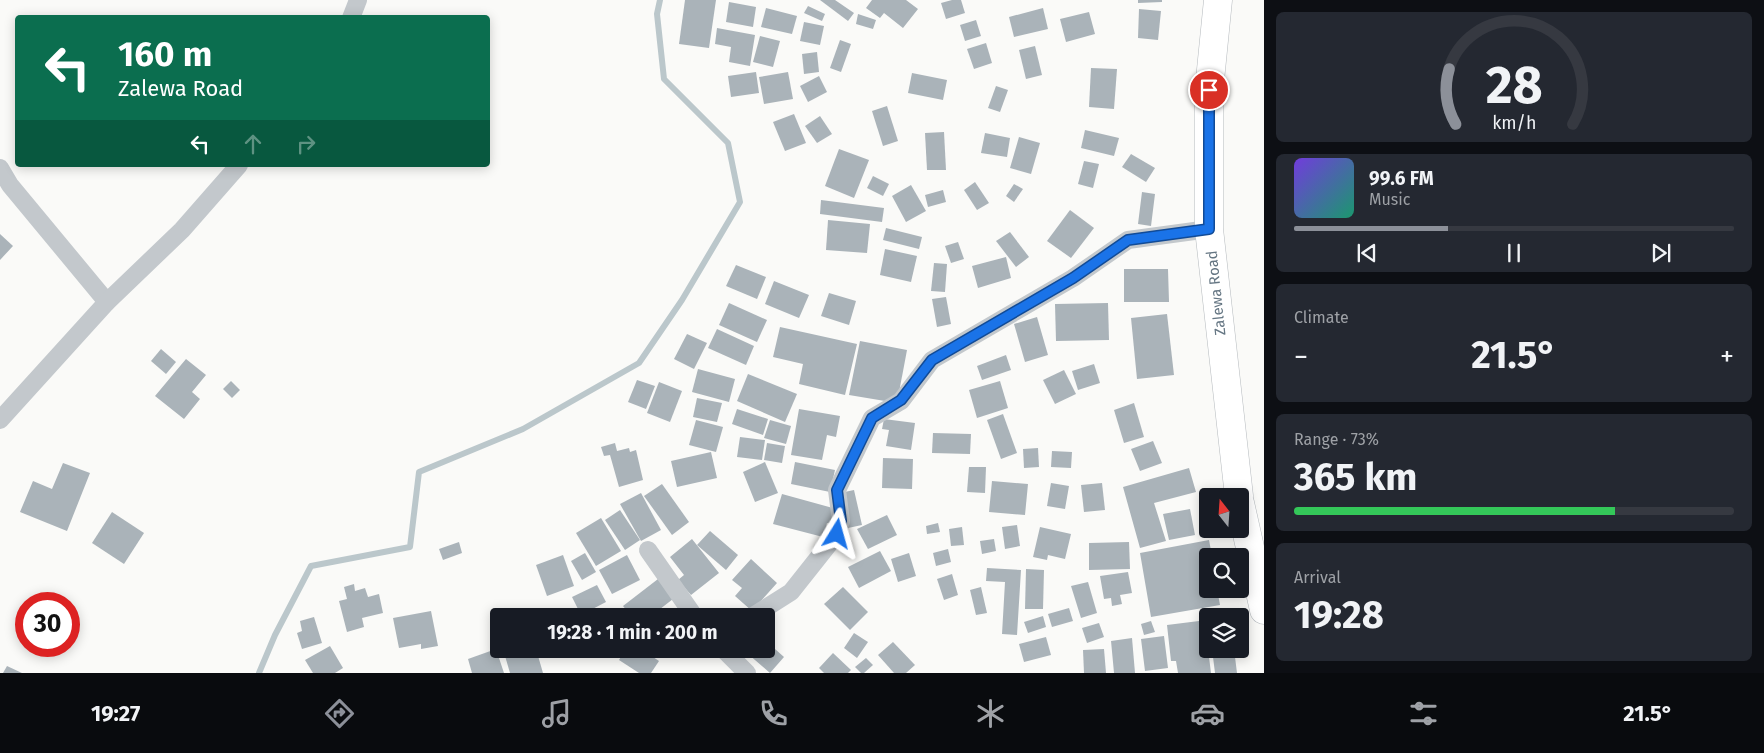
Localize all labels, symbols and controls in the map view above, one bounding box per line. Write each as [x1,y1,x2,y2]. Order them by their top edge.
text: 160 m [118,33,212,75]
icon: left [35,35,100,100]
text: 28 [1485,54,1543,117]
pin [1188,69,1230,111]
text: Zalewa Road [118,75,243,102]
icon: arrive [1195,76,1223,104]
text: km/h [1492,112,1536,134]
icon: left [186,130,214,158]
icon: ahead [239,130,267,158]
icon: right [292,130,320,158]
text: 99.6 FM [1369,167,1434,190]
text: Music [1369,190,1410,209]
icon: previous [1353,239,1381,267]
icon: pause [1500,239,1528,267]
icon: next [1647,239,1675,267]
street label: Zalewa Road [1203,250,1229,336]
text: Climate [1294,308,1349,327]
text: 21.5° [1471,332,1557,378]
text: − [1294,340,1308,373]
text: + [1720,340,1734,373]
text: Range · 73% [1294,430,1379,449]
text: 365 km [1294,454,1417,500]
north arrow [1199,488,1249,538]
map controls [1199,488,1249,658]
position arrow [810,507,862,559]
button: search [1199,548,1249,598]
text: Arrival [1294,568,1341,587]
speed limit sign: 30 [15,592,80,657]
text: 19:28 [1294,592,1384,638]
button: layers [1199,608,1249,658]
text: 19:28 · 1 min · 200 m [547,621,718,644]
icon: directions [322,696,357,731]
icon: music [539,696,574,731]
icon: phone [756,696,791,731]
icon: climate [973,696,1008,731]
icon: car [1190,696,1225,731]
icon: filters [1406,696,1441,731]
text: 19:27 [91,700,140,727]
text: 21.5° [1623,700,1673,727]

